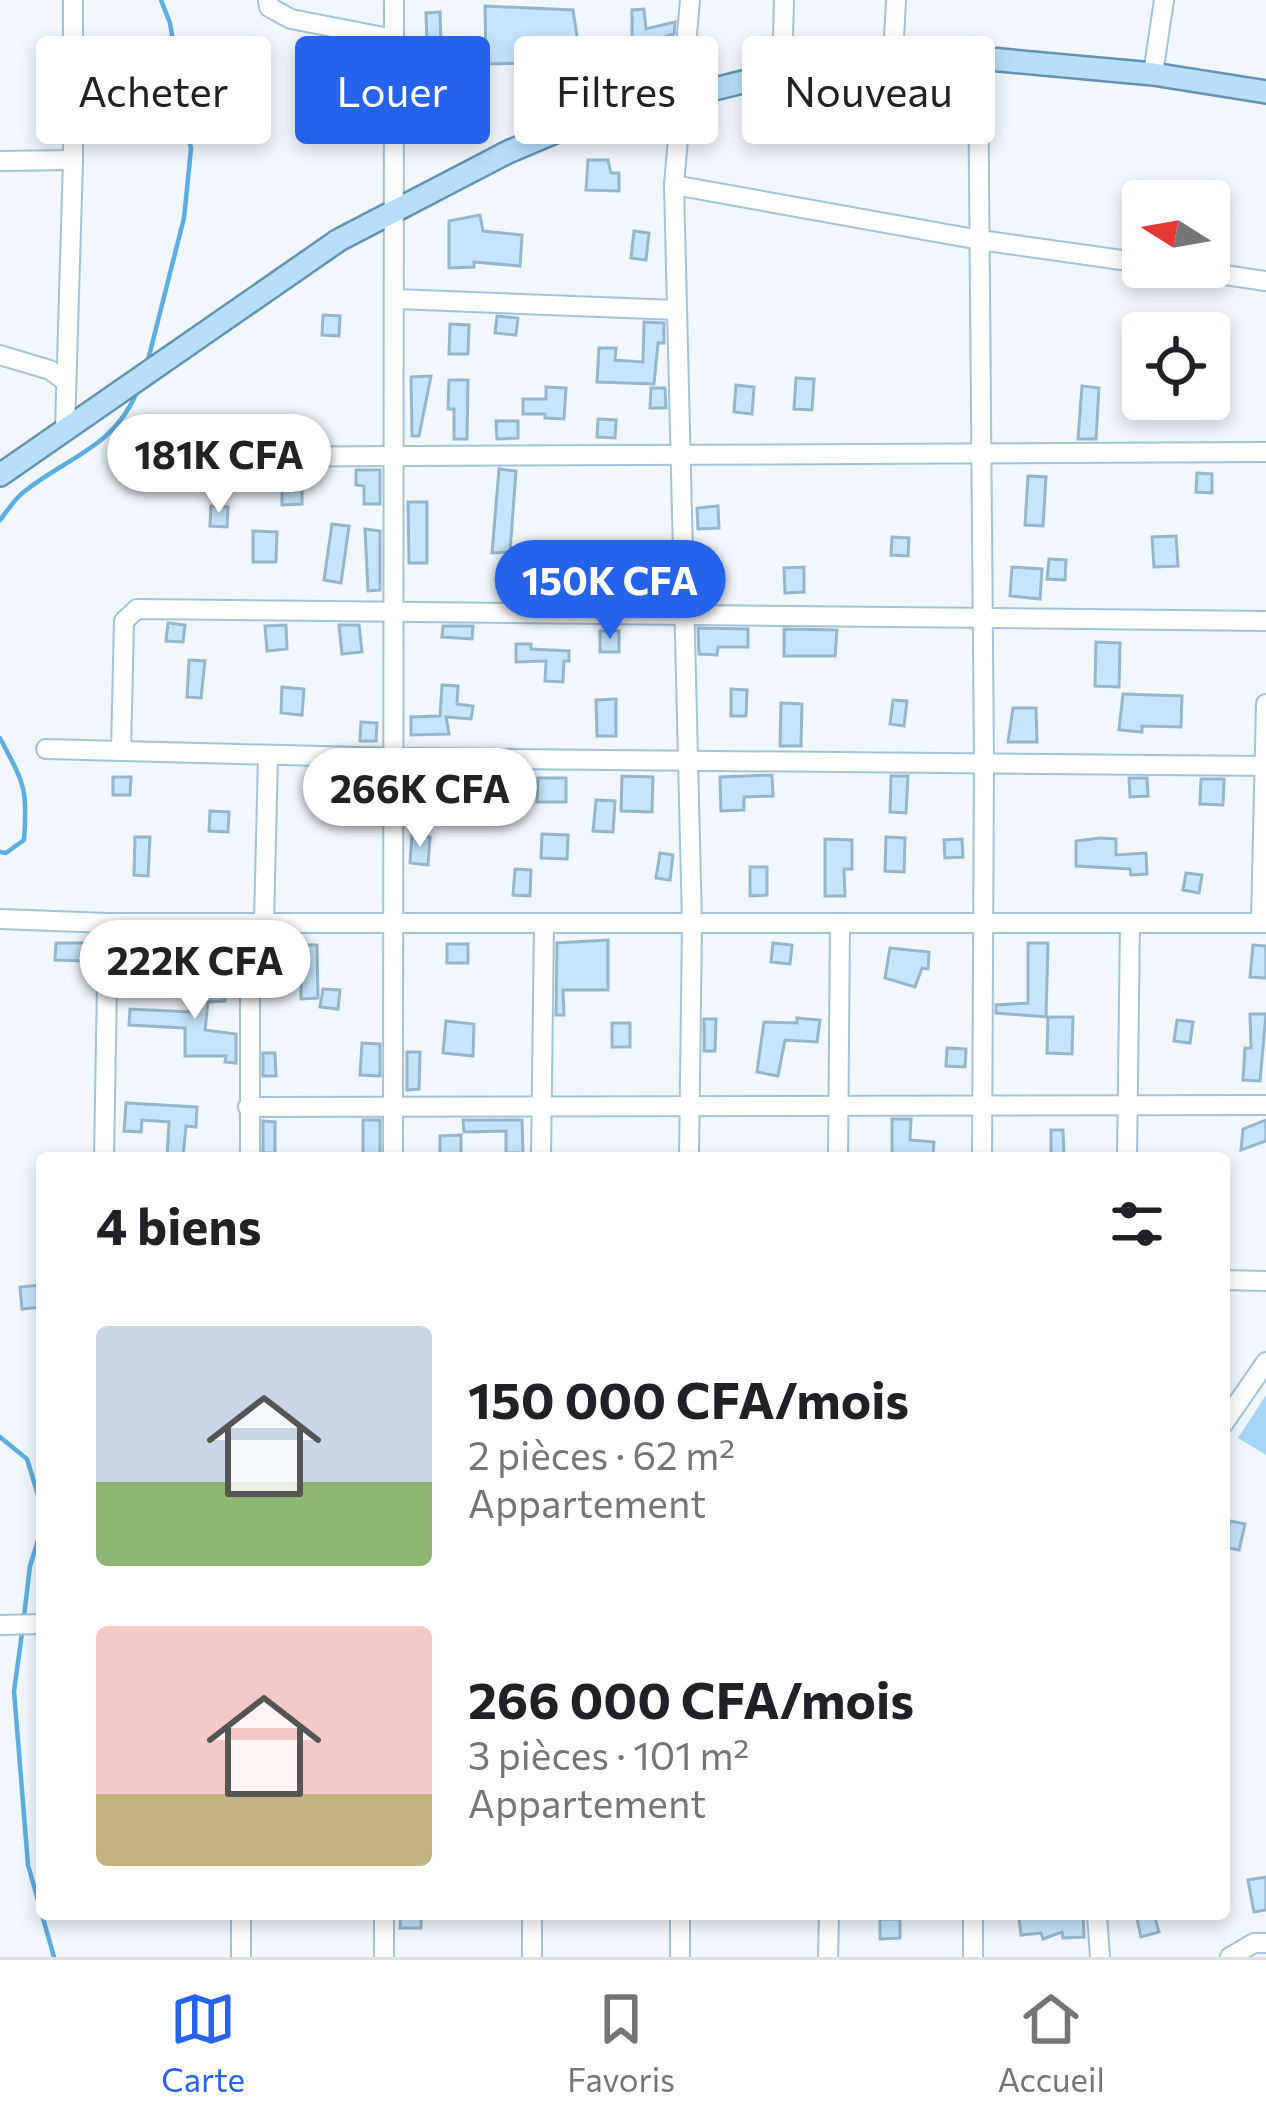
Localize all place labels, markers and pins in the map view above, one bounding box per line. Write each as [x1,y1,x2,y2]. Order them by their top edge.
pin: 181K CFA [95,414,343,516]
pin: 150K CFA [486,540,734,642]
pin: 266K CFA [296,748,544,850]
pin: 222K CFA [71,920,319,1022]

